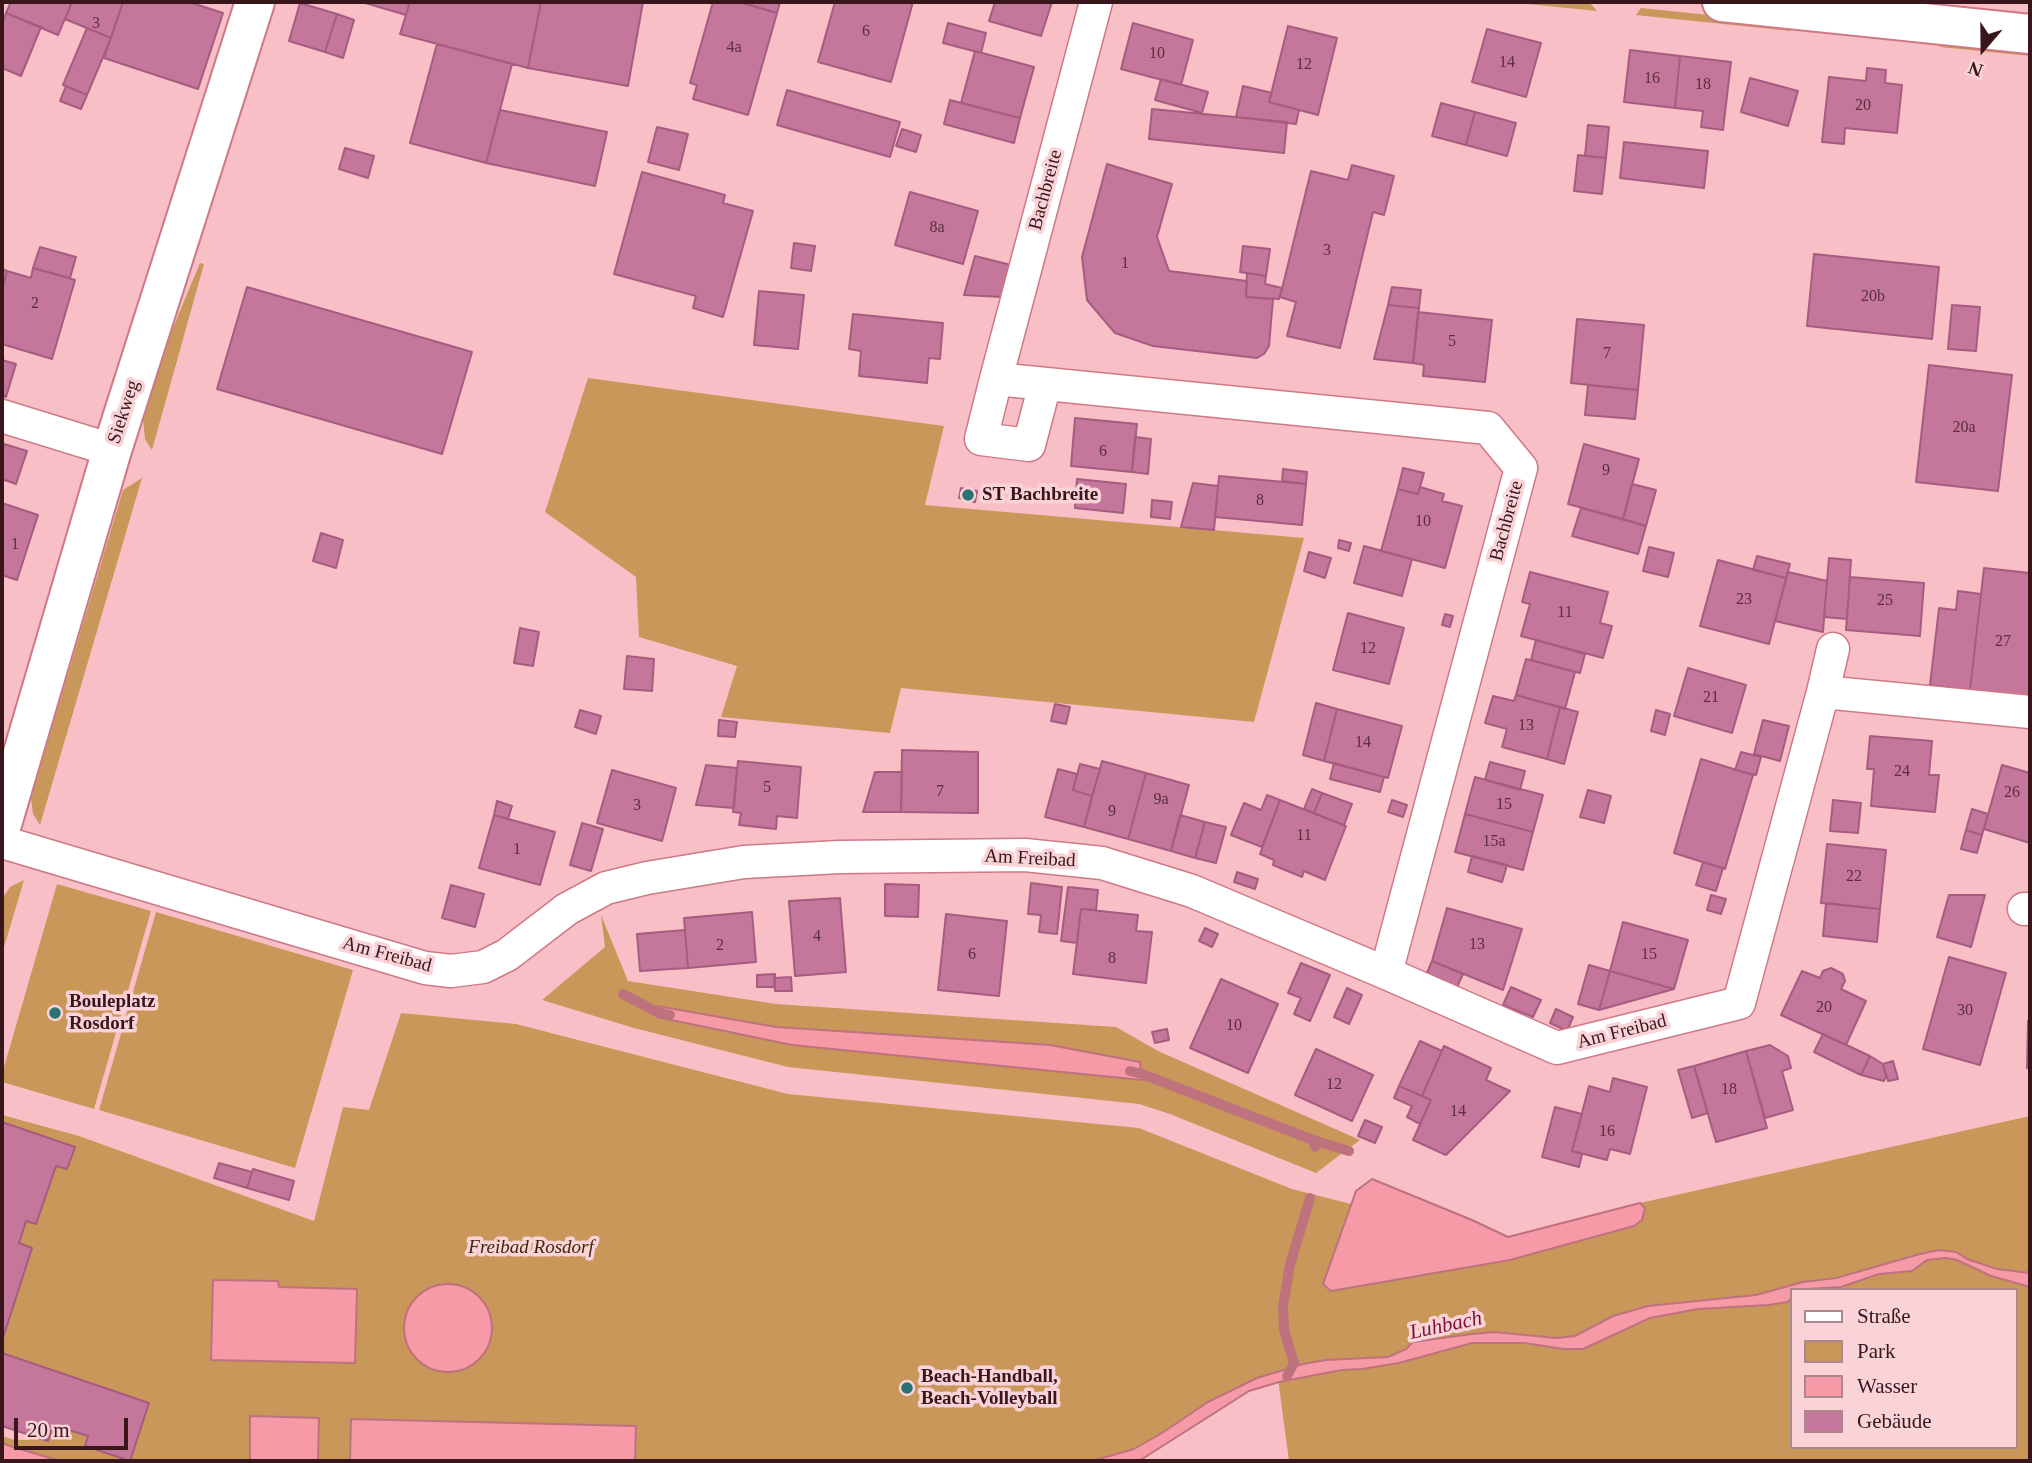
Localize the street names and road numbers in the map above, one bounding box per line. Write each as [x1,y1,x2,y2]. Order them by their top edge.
street label: Bachbreite [1024,147,1068,233]
street label: Siekweg [103,377,145,447]
street label: Bachbreite [1485,478,1529,564]
street label: Am Freibad [984,845,1076,873]
street label: Am Freibad [340,932,434,978]
street label: Am Freibad [1575,1010,1669,1054]

